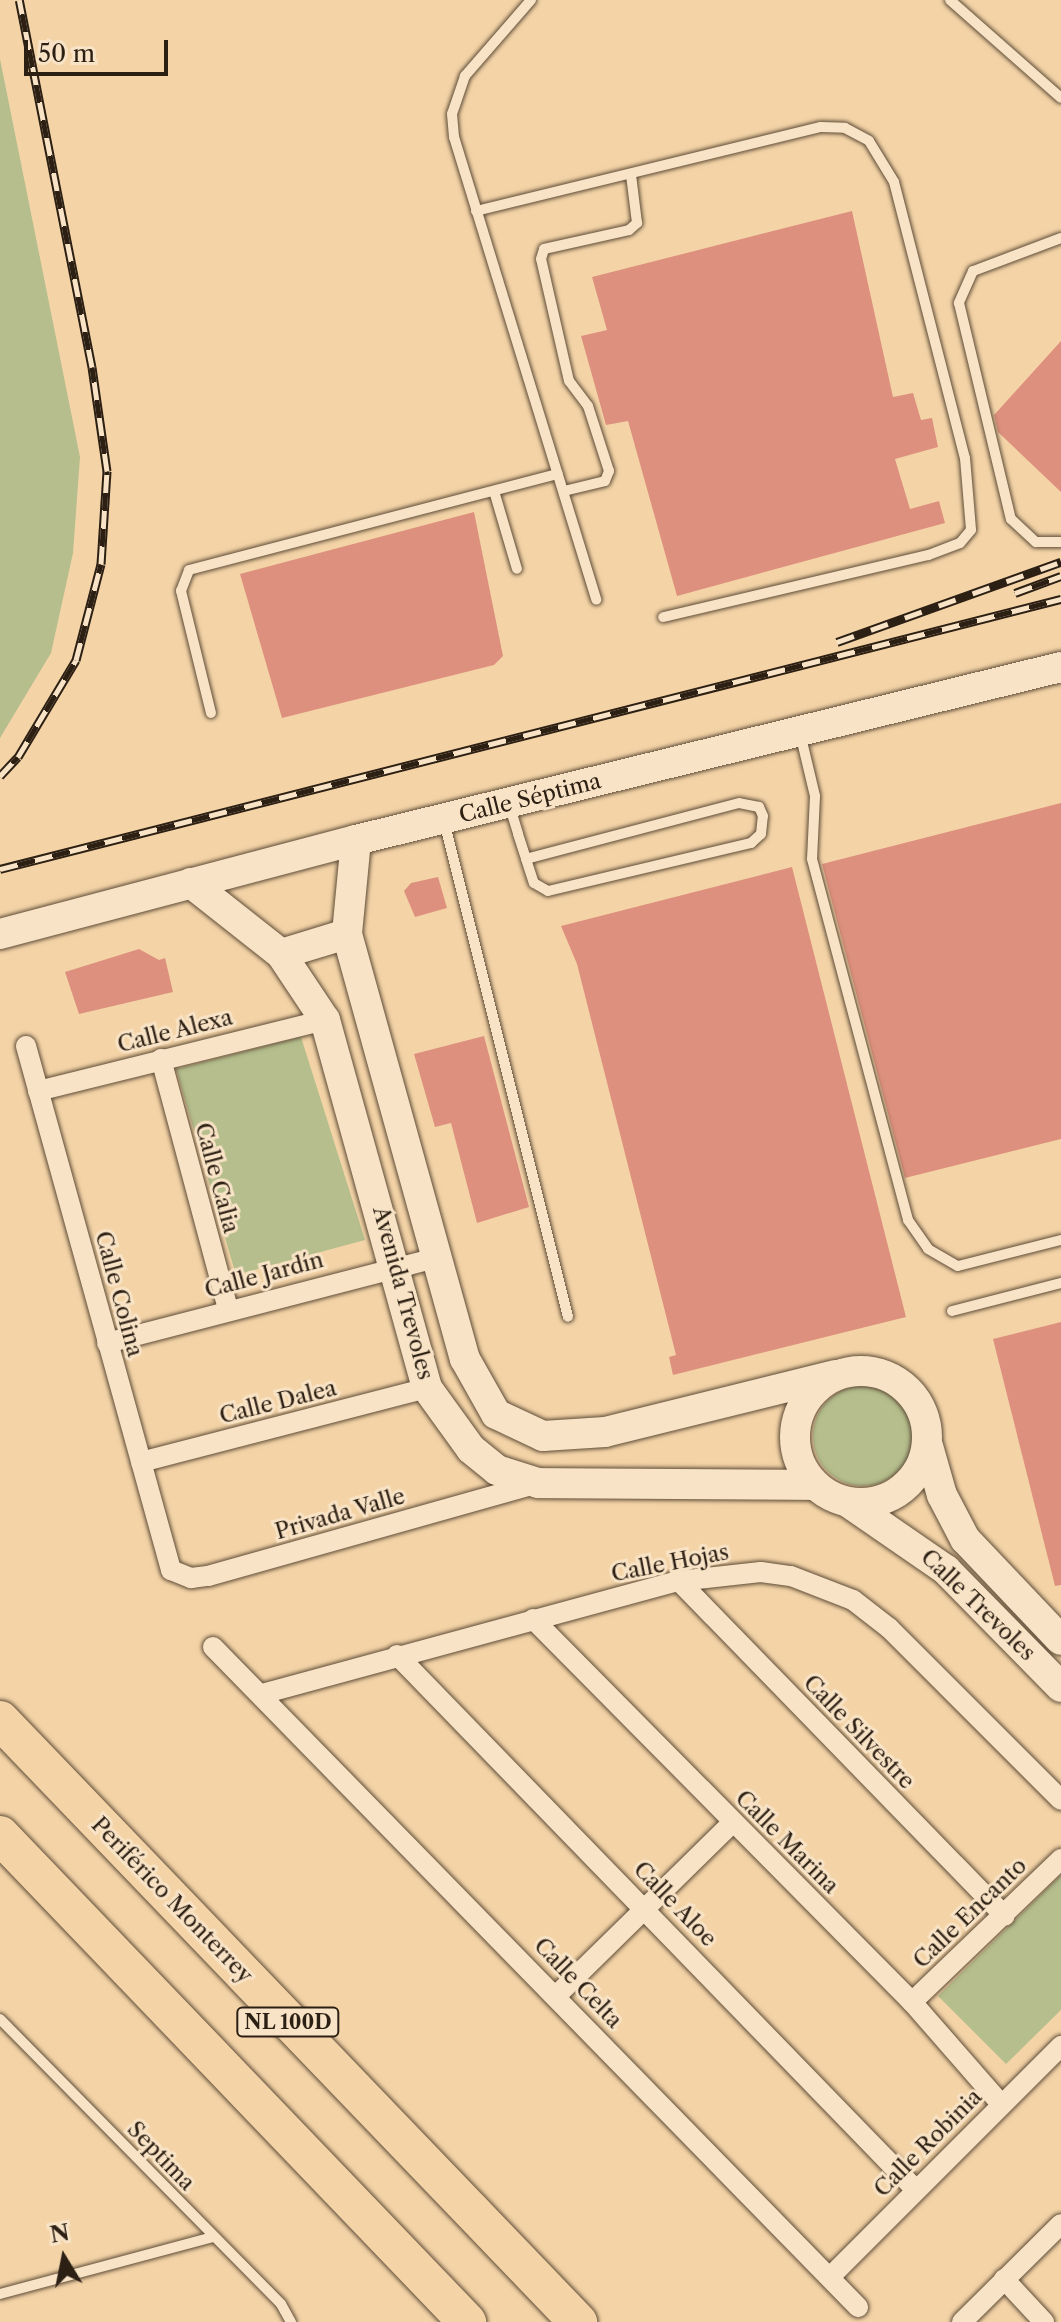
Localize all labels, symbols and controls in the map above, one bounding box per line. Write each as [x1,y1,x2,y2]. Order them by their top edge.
scale bar [28,24,172,74]
text: 50 m [38,39,95,68]
street label: Calle Séptima [456,768,604,828]
street label: Calle Alexa [114,1004,236,1058]
street label: Calle Calia [190,1120,244,1236]
street label: Avenida Trevoles [367,1203,439,1383]
street label: Calle Colina [90,1228,148,1360]
street label: Calle Jardín [202,1246,326,1304]
street label: Calle Dalea [217,1375,339,1429]
street label: Privada Valle [272,1483,408,1545]
street label: Calle Hojas [609,1539,731,1587]
street label: Calle Trevoles [915,1544,1041,1666]
street label: Calle Silvestre [798,1670,920,1794]
street label: Calle Marina [730,1785,844,1899]
street label: Periférico Monterrey [86,1812,258,1988]
street label: Calle Encanto [908,1852,1032,1974]
street label: Calle Aloe [628,1856,722,1952]
street label: Calle Celta [529,1932,627,2034]
road number: NL 100D [236,2006,340,2038]
street label: Calle Robinia [869,2084,987,2202]
street label: Septima [122,2116,200,2196]
north arrow [24,2218,104,2298]
text: N [48,2219,72,2249]

